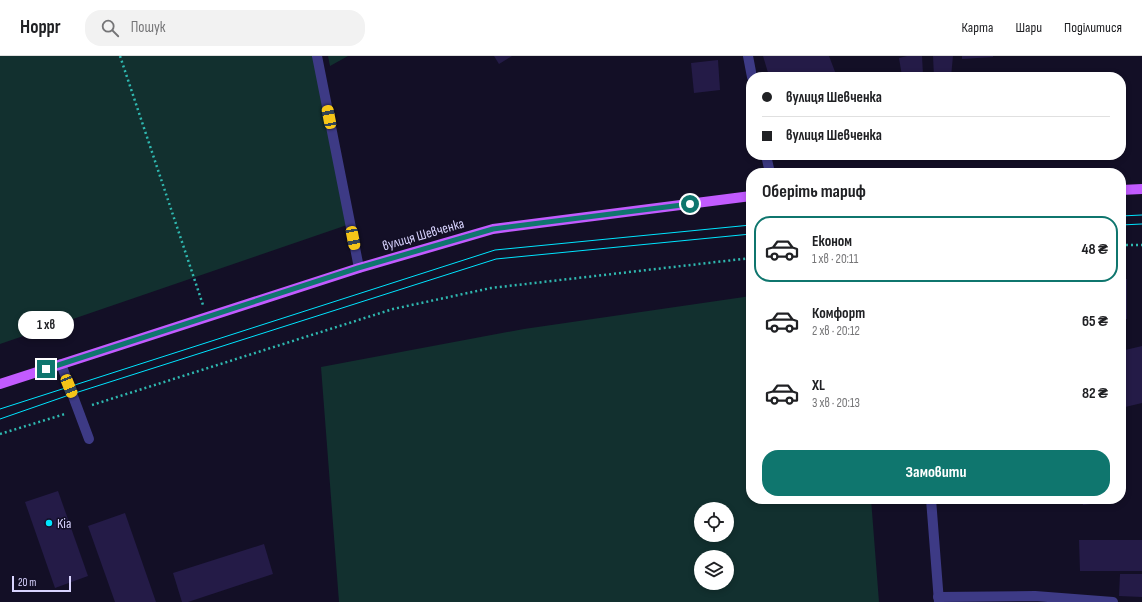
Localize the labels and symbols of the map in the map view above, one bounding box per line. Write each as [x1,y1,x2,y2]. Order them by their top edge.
car [321,104,337,130]
route start [681,195,699,213]
street label: вулиця Шевченка [380,215,466,254]
car [345,225,361,251]
callout: 1 хв [18,311,74,339]
route end [37,360,55,378]
car [59,373,79,399]
place label: Kia [57,515,71,532]
marker: Kia [44,518,54,528]
scale bar [12,574,71,593]

